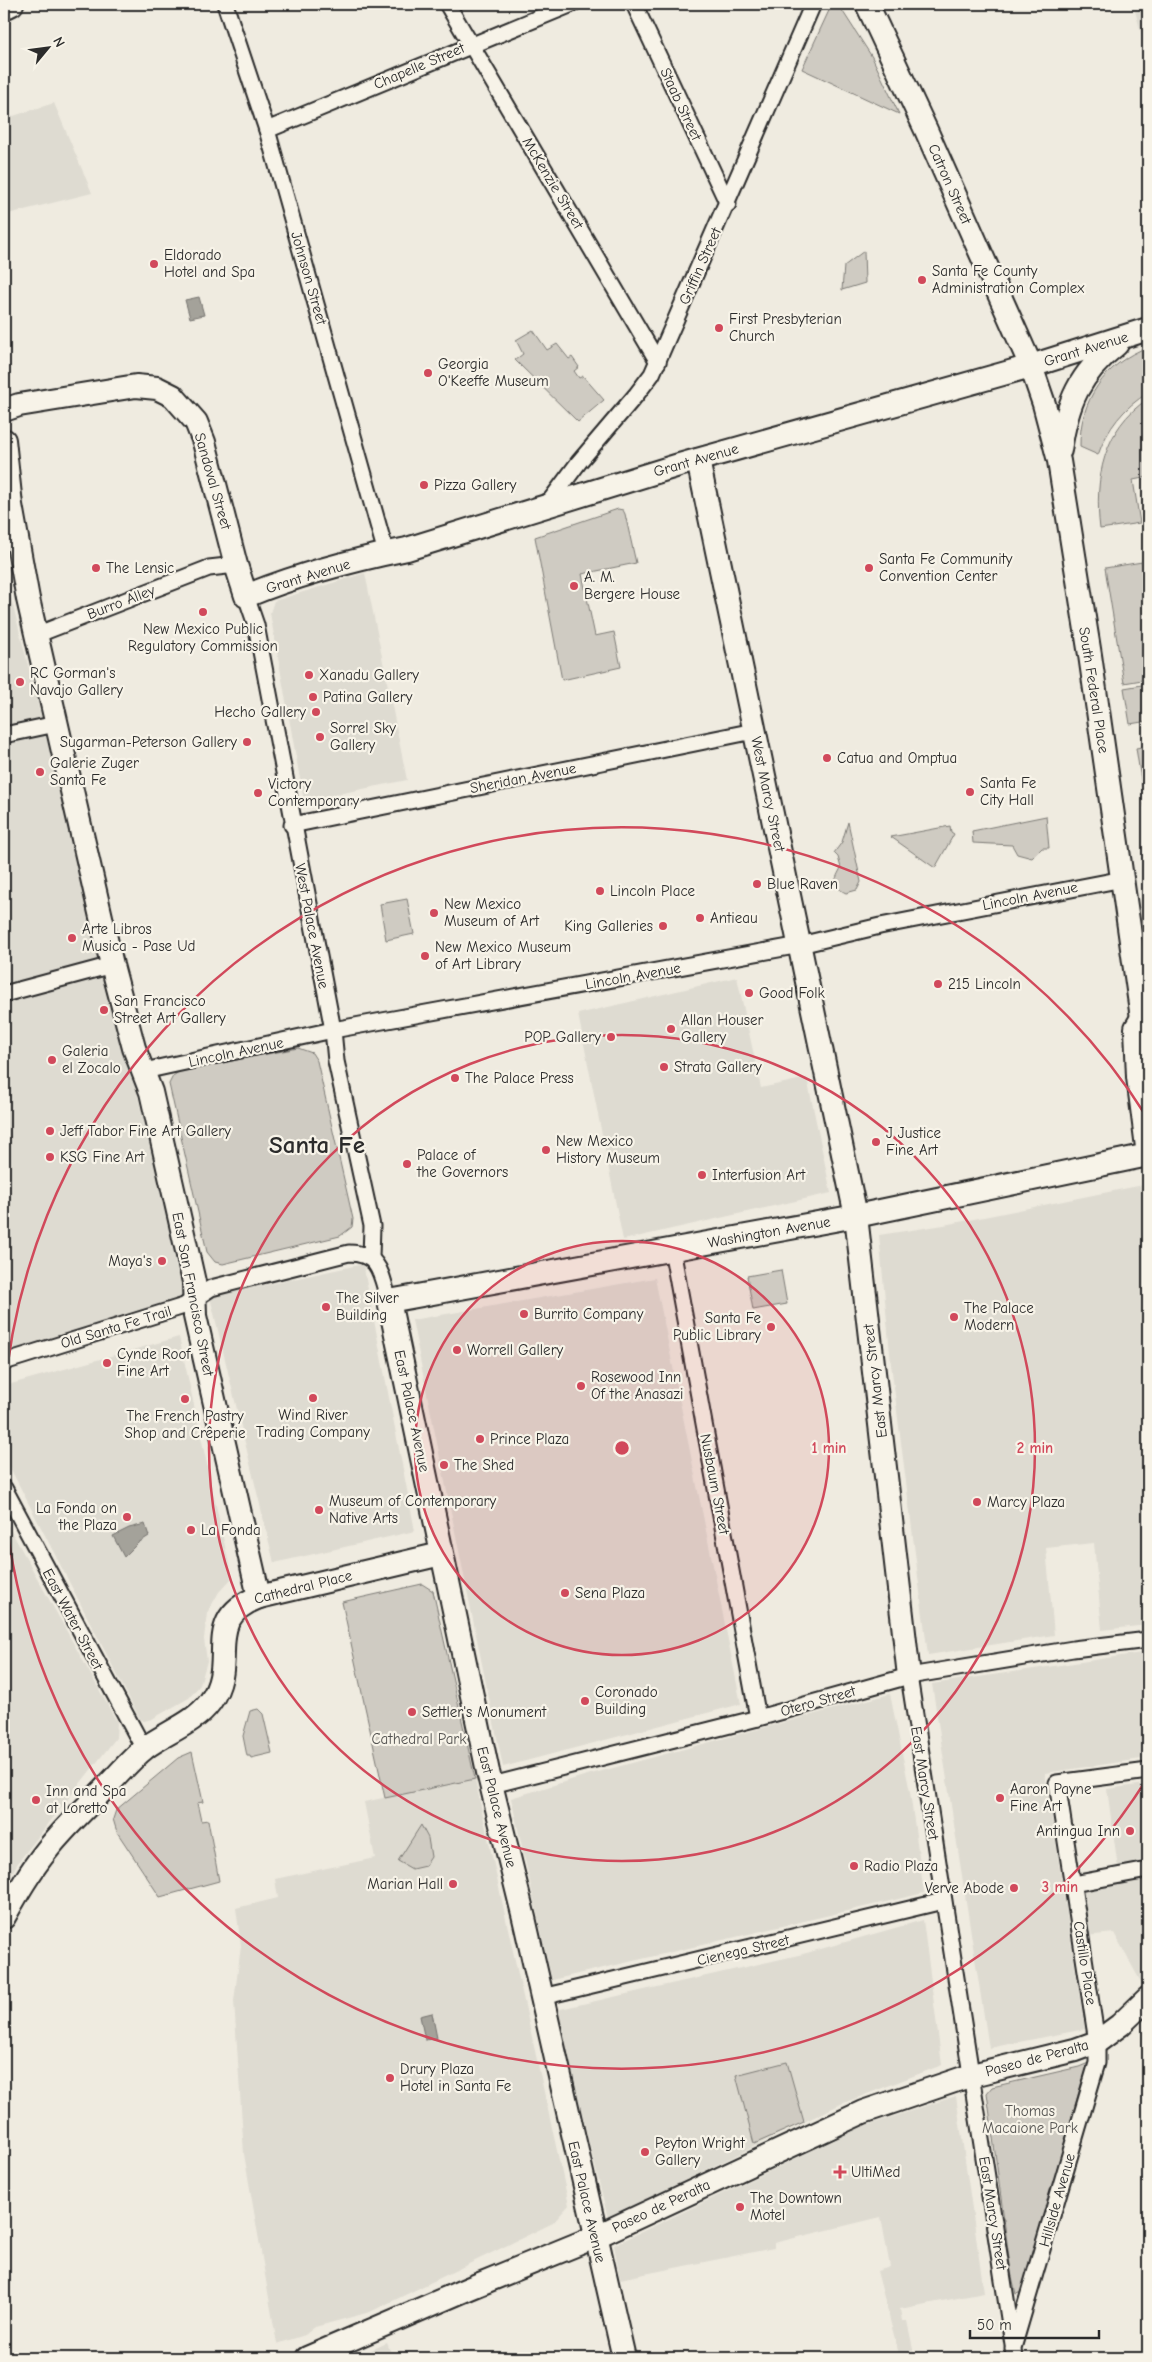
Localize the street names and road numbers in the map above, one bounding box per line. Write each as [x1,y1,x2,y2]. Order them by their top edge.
street label: Chapelle Street [371,38,468,93]
street label: Staab Street [656,65,706,144]
street label: McKenzie Street [518,134,588,233]
street label: Catron Street [924,141,976,227]
street label: Griffin Street [675,224,725,307]
street label: Johnson Street [287,229,331,327]
street label: Grant Avenue [1042,327,1131,370]
street label: Sandoval Street [191,431,236,532]
street label: Grant Avenue [652,439,741,481]
street label: Grant Avenue [264,554,353,597]
street label: Burro Alley [85,581,158,623]
street label: South Federal Place [1075,625,1113,755]
street label: West Marcy Street [747,735,789,854]
street label: Sheridan Avenue [468,759,578,797]
street label: West Palace Avenue [291,862,333,991]
street label: Lincoln Avenue [981,878,1080,914]
street label: Lincoln Avenue [584,959,683,993]
street label: Lincoln Avenue [187,1033,286,1071]
street label: East San Francisco Street [168,1211,218,1378]
street label: Washington Avenue [706,1212,832,1252]
street label: Old Santa Fe Trail [58,1302,174,1352]
street label: East Marcy Street [859,1322,891,1439]
street label: East Palace Avenue [390,1348,434,1474]
street label: Nusbaum Street [696,1432,734,1537]
street label: East Water Street [39,1565,108,1673]
street label: Cathedral Place [252,1566,354,1608]
street label: Otero Street [778,1682,858,1720]
street label: East Marcy Street [907,1725,943,1842]
street label: East Palace Avenue [473,1745,521,1870]
street label: Castillo Place [1069,1920,1101,2007]
street label: Cienega Street [695,1930,792,1969]
street label: Paseo de Peralta [983,2036,1091,2080]
street label: East Palace Avenue [564,2139,610,2265]
street label: Hillside Avenue [1035,2151,1079,2249]
street label: East Marcy Street [975,2155,1011,2272]
street label: Paseo de Peralta [609,2175,713,2237]

